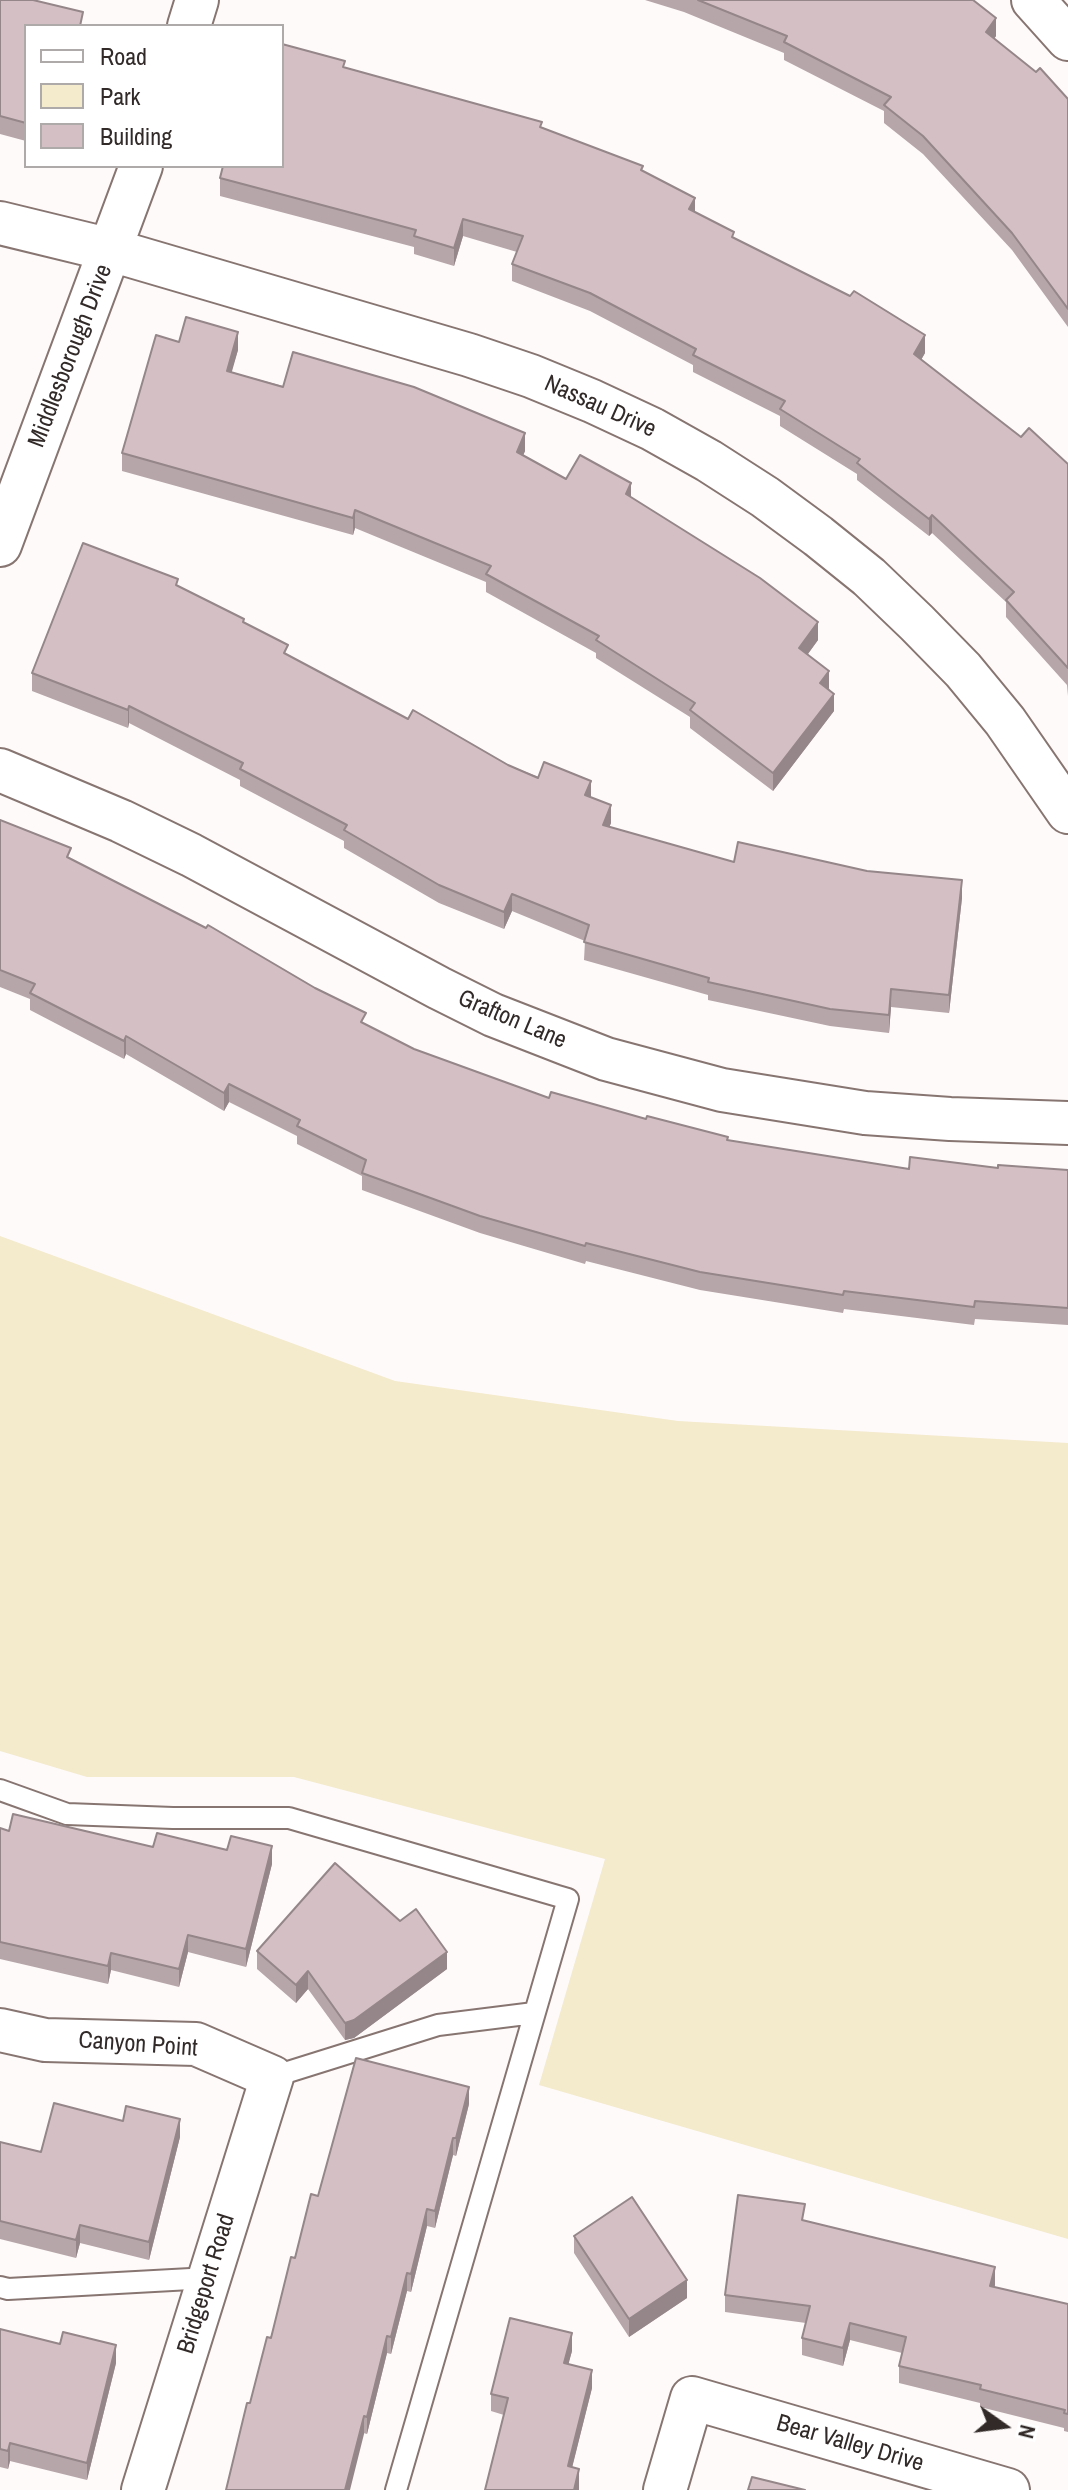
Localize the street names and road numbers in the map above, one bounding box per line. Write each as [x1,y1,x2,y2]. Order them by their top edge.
street label: Middlesborough Drive [23,260,119,452]
street label: Nassau Drive [540,370,660,444]
street label: Grafton Lane [453,984,571,1056]
street label: Canyon Point [78,2026,198,2064]
street label: Bridgeport Road [172,2211,242,2357]
street label: Bear Valley Drive [773,2409,927,2479]

